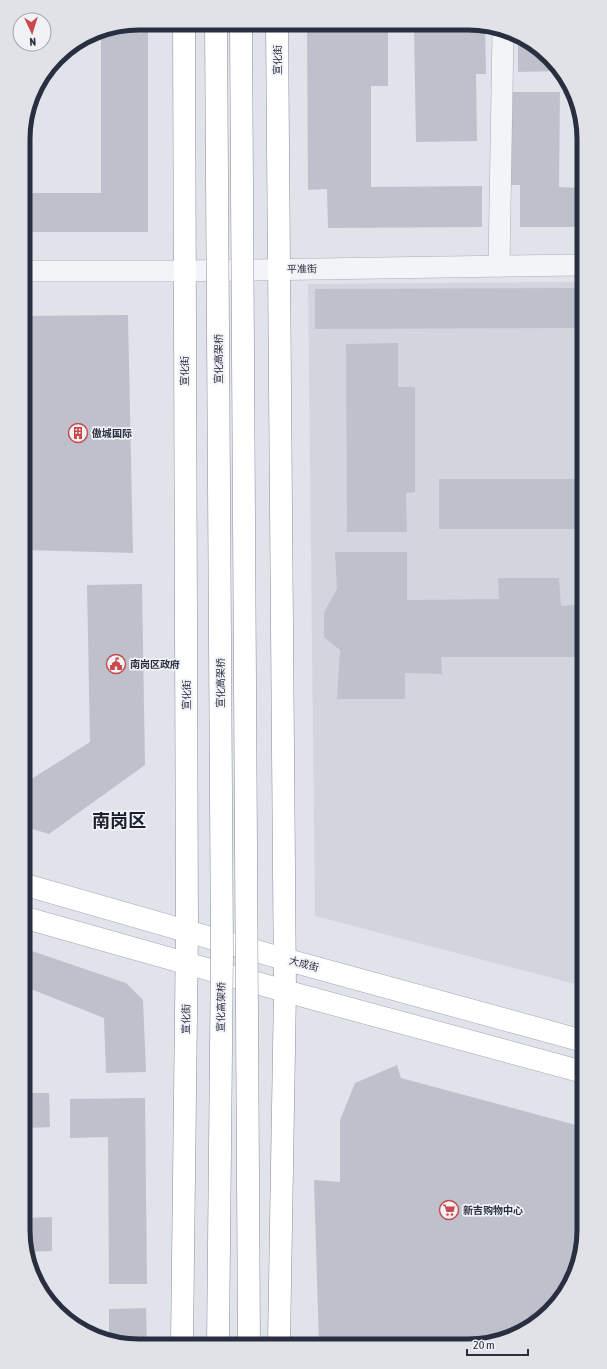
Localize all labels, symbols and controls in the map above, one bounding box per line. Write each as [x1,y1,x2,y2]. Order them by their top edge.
north arrow [12,12,52,52]
text: N [29,36,36,48]
street label: 宣化街 [272,45,283,75]
street label: 平准街 [287,263,317,275]
street label: 宣化高架桥 [213,334,224,384]
street label: 宣化街 [179,356,190,386]
building icon: 傲城国际 [67,422,89,444]
place label: 傲城国际 [92,427,132,439]
public building icon: 南岗区政府 [105,653,127,675]
street label: 宣化高架桥 [215,658,226,708]
place label: 南岗区政府 [130,659,180,670]
street label: 宣化街 [181,680,192,710]
district label: 南岗区 [92,810,146,831]
street label: 大成街 [288,955,320,973]
street label: 宣化高架桥 [215,982,227,1032]
street label: 宣化街 [180,1004,192,1034]
supermarket icon: 新吉购物中心 [438,1199,460,1221]
place label: 新吉购物中心 [463,1205,523,1216]
scale bar [467,1331,528,1357]
text: 20 m [473,1338,495,1352]

